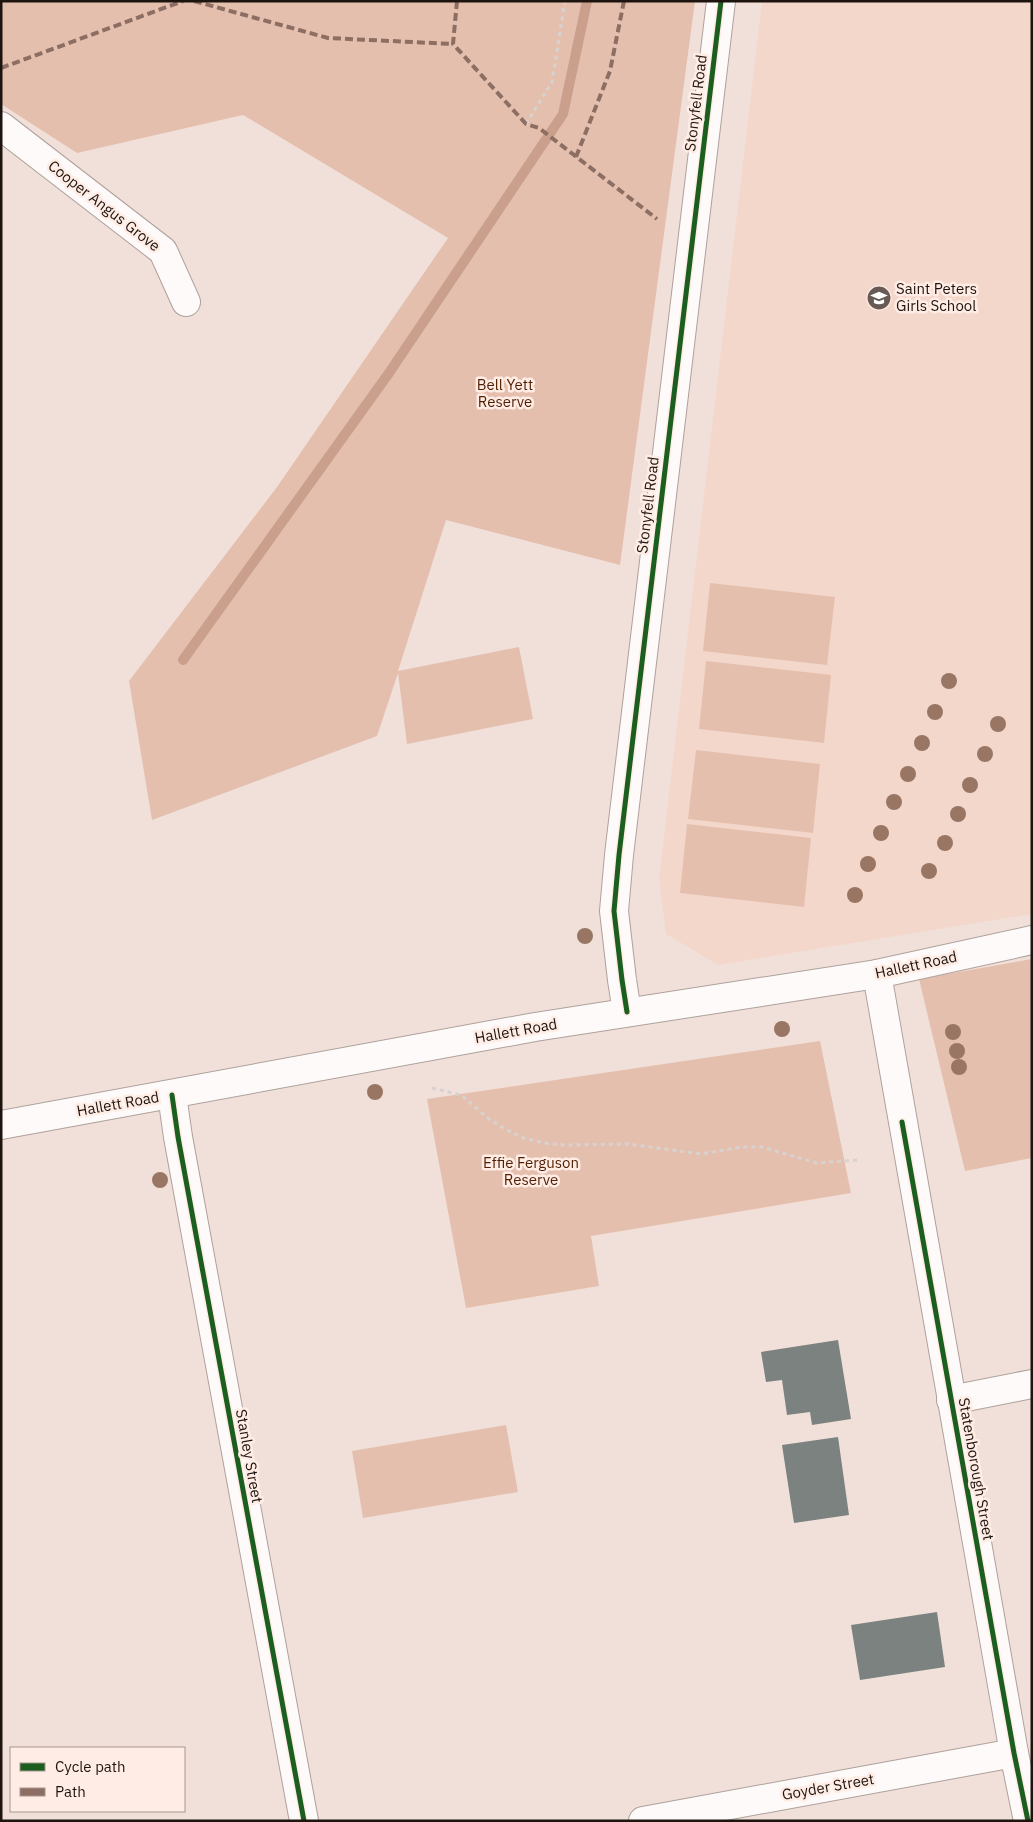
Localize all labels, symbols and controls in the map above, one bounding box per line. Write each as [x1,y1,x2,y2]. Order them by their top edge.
street label: Stonyfell Road [680,53,711,152]
street label: Cooper Angus Grove [44,156,164,255]
place label: Saint Peters Girls School [896,279,977,315]
school or university icon: Saint Peters Girls School [866,285,892,311]
park label: Bell Yett Reserve [477,375,533,411]
street label: Stonyfell Road [632,455,663,554]
street label: Hallett Road [873,947,959,982]
street label: Hallett Road [473,1014,559,1047]
street label: Hallett Road [75,1087,161,1120]
park label: Effie Ferguson Reserve [483,1153,579,1189]
street label: Statenborough Street [955,1396,998,1542]
street label: Stanley Street [232,1408,267,1504]
legend [10,1747,185,1812]
text: Cycle path [55,1757,126,1776]
street label: Goyder Street [780,1769,876,1804]
text: Path [55,1782,86,1801]

